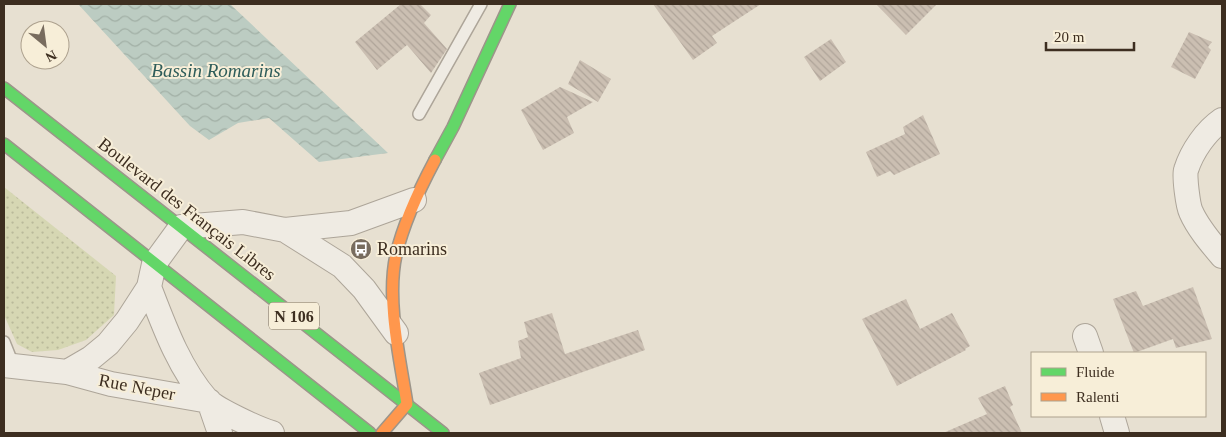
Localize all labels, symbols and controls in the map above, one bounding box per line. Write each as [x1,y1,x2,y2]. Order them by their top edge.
north arrow [20,20,70,70]
scale bar [1046,20,1134,52]
text: 20 m [1054,29,1085,45]
text: N [43,47,59,65]
water label: Bassin Romarins [151,60,281,81]
street label: Boulevard des Français Libres [94,134,280,284]
bus stop icon: Romarins [349,237,373,261]
place label: Romarins [377,239,447,259]
road number: N 106 [269,302,319,330]
legend [1031,352,1206,417]
text: Fluide [1076,364,1115,380]
street label: Rue Neper [97,370,177,404]
text: Ralenti [1076,389,1119,405]

